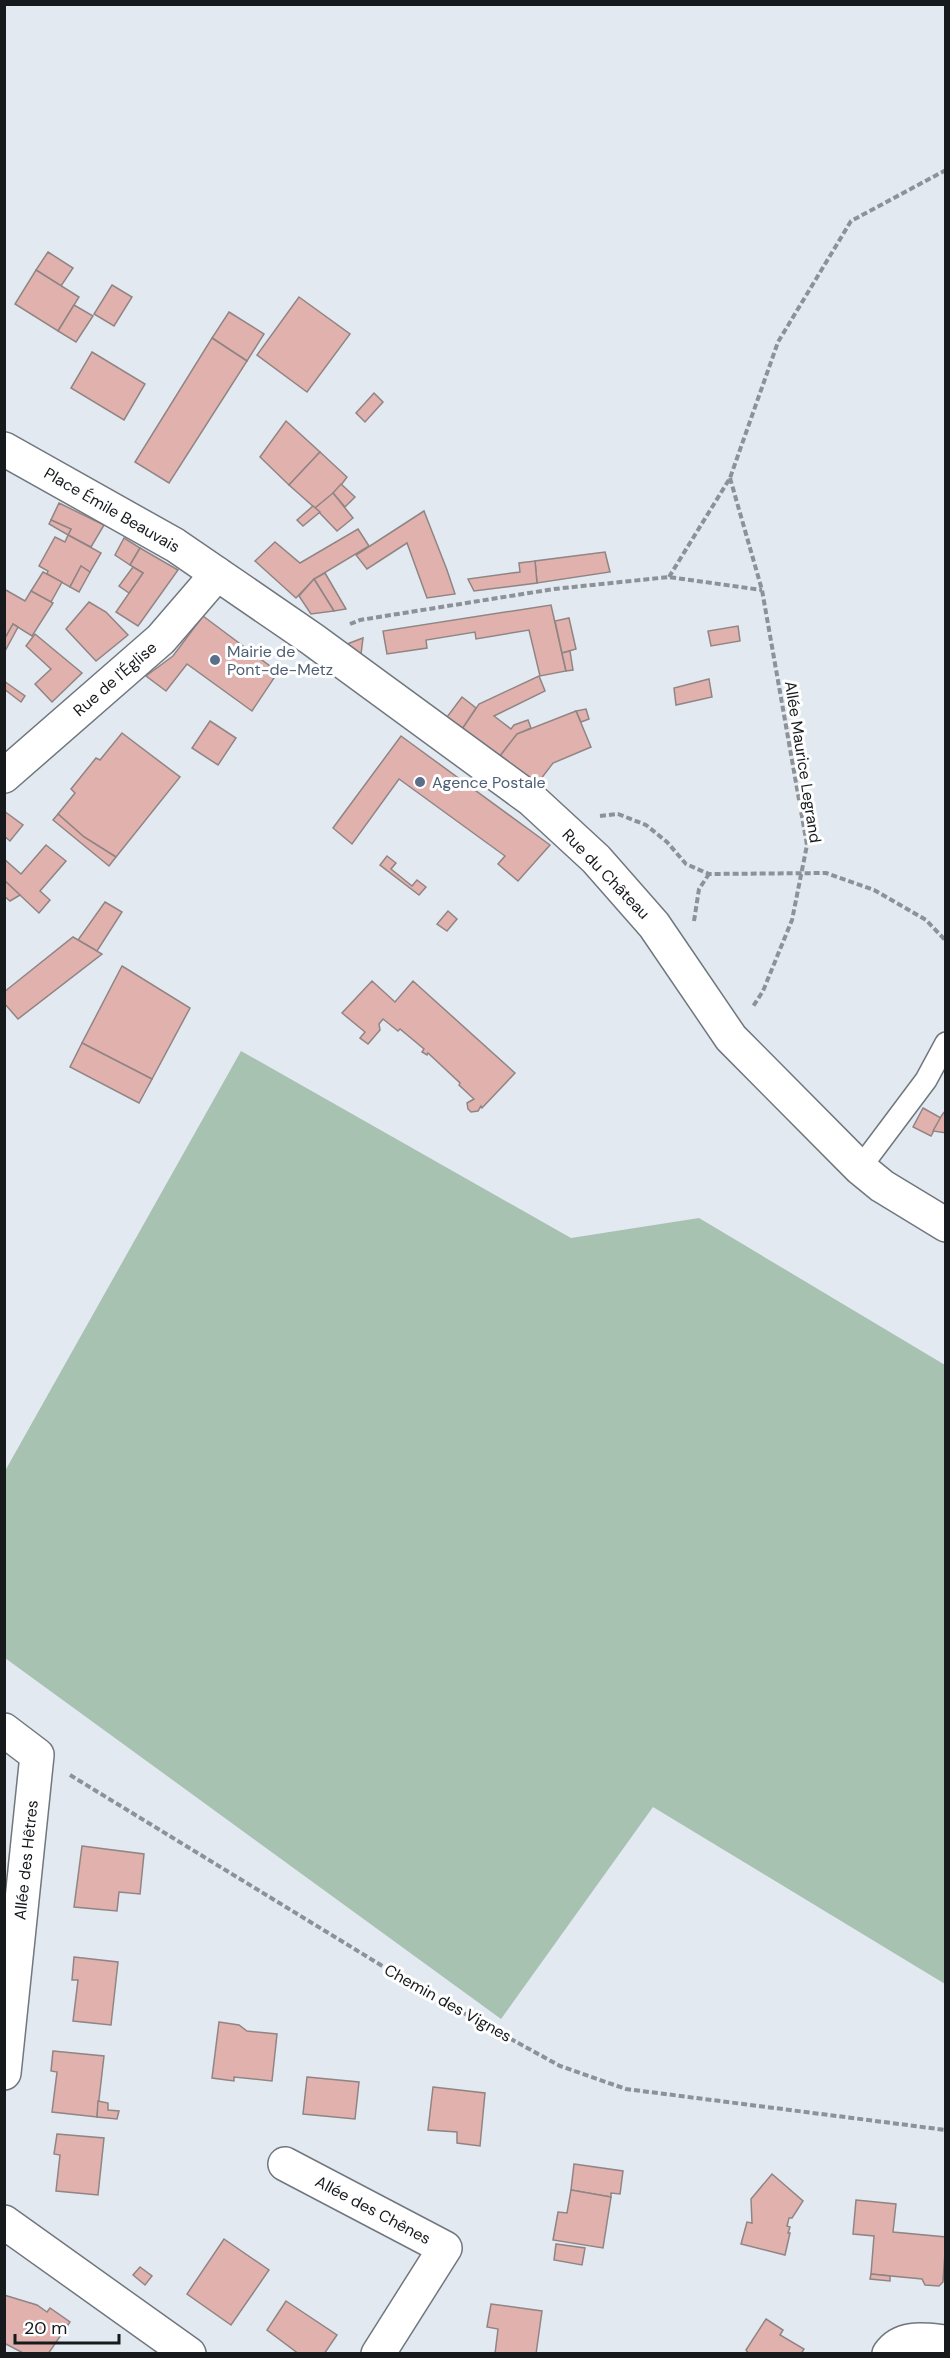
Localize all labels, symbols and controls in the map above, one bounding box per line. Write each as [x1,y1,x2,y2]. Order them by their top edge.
street label: Place Émile Beauvais [40,463,184,557]
street label: Rue de l'Église [69,637,161,721]
place label: Mairie de Pont-de-Metz [227,641,333,680]
marker: Mairie de Pont-de-Metz [208,653,222,667]
street label: Allée Maurice Legrand [780,680,826,844]
place label: Agence Postale [432,772,546,793]
marker: Agence Postale [413,775,427,789]
street label: Rue du Château [558,824,654,924]
street label: Allée des Hêtres [9,1799,43,1921]
street label: Chemin des Vignes [381,1959,515,2047]
street label: Allée des Chênes [312,2171,434,2249]
scale bar [15,2307,118,2345]
text: 20 m [24,2316,67,2340]

